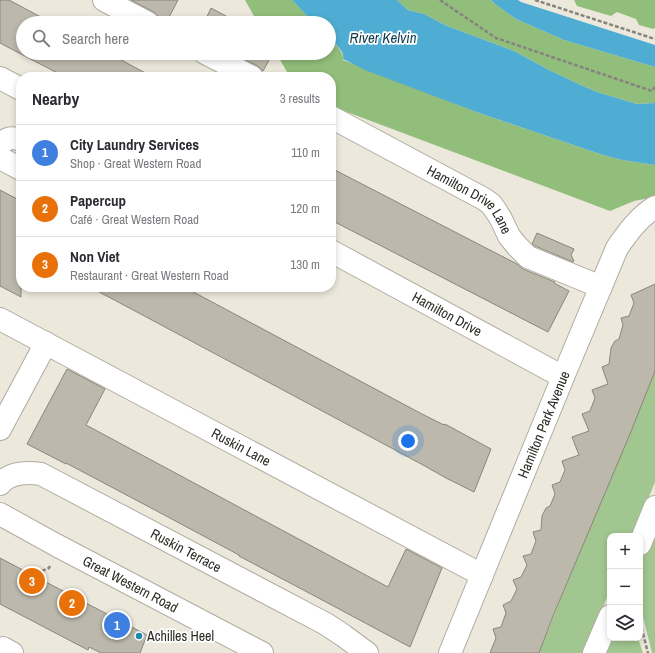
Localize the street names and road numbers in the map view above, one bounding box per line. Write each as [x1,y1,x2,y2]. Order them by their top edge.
street label: Hamilton Drive Lane [424,161,516,237]
street label: Hamilton Drive [409,288,485,340]
street label: Hamilton Park Avenue [514,368,574,481]
street label: Ruskin Lane [208,424,274,470]
street label: Ruskin Terrace [148,524,224,576]
street label: Great Western Road [80,552,181,616]

